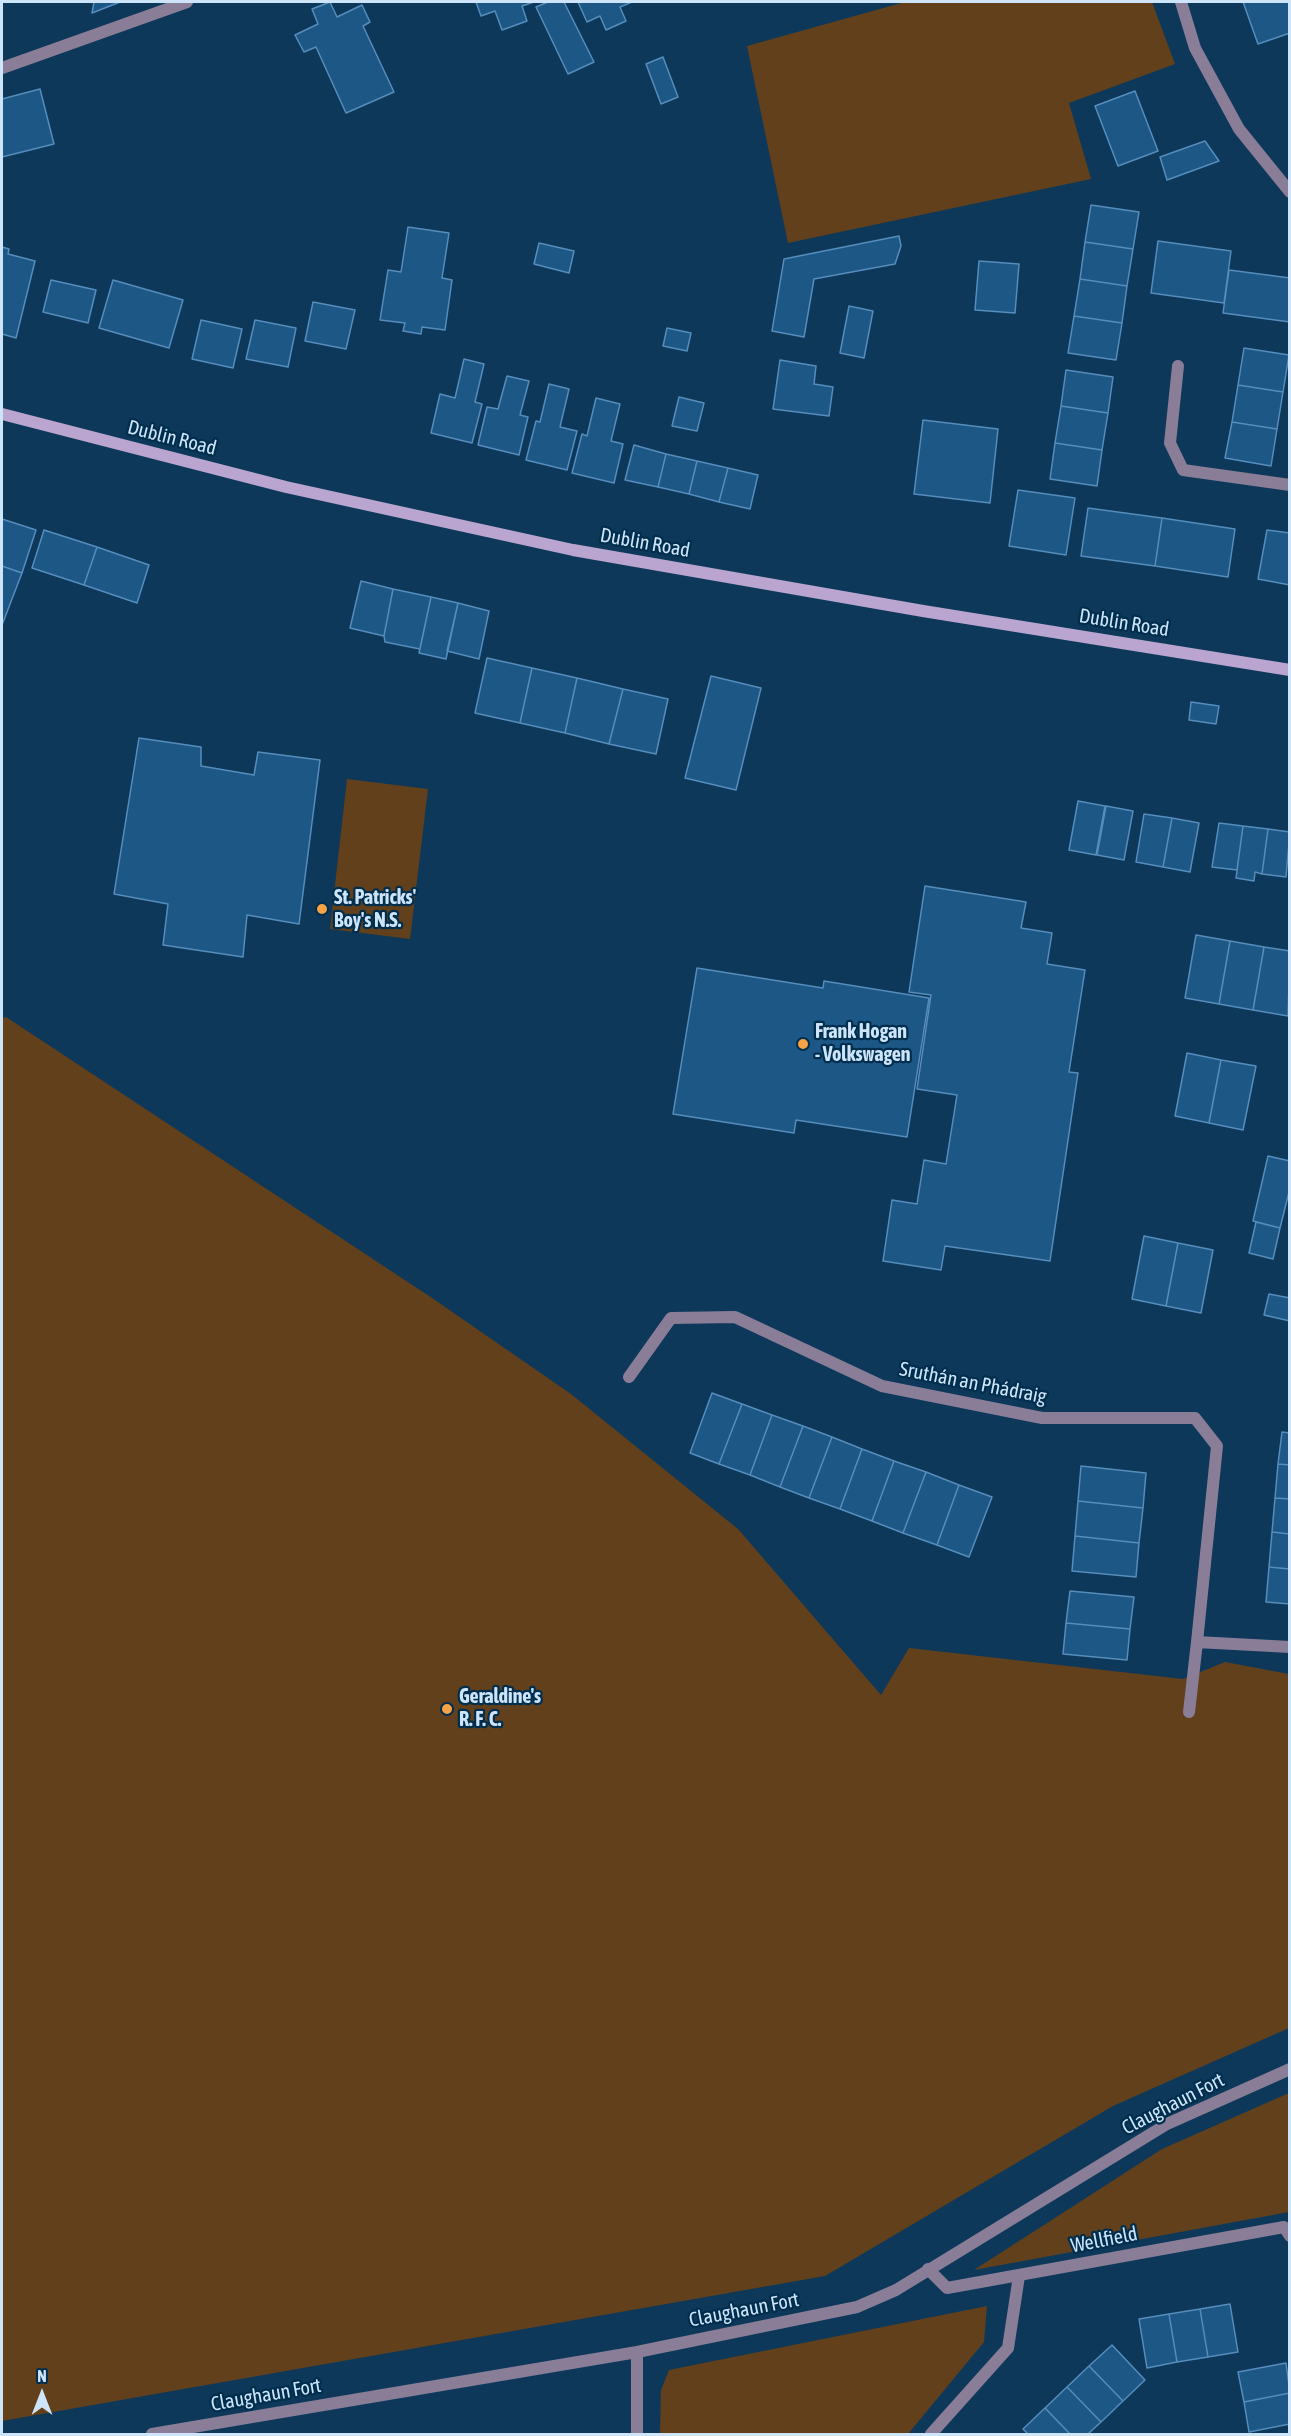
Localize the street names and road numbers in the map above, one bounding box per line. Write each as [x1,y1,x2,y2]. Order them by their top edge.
street label: Dublin Road [125,415,219,461]
street label: Dublin Road [598,523,692,563]
street label: Dublin Road [1077,604,1171,642]
street label: Sruthán an Phádraig [897,1357,1049,1409]
street label: Claughaun Fort [1118,2068,1228,2140]
street label: Wellfield [1069,2222,1139,2258]
street label: Claughaun Fort [687,2288,801,2332]
street label: Claughaun Fort [209,2374,323,2416]

